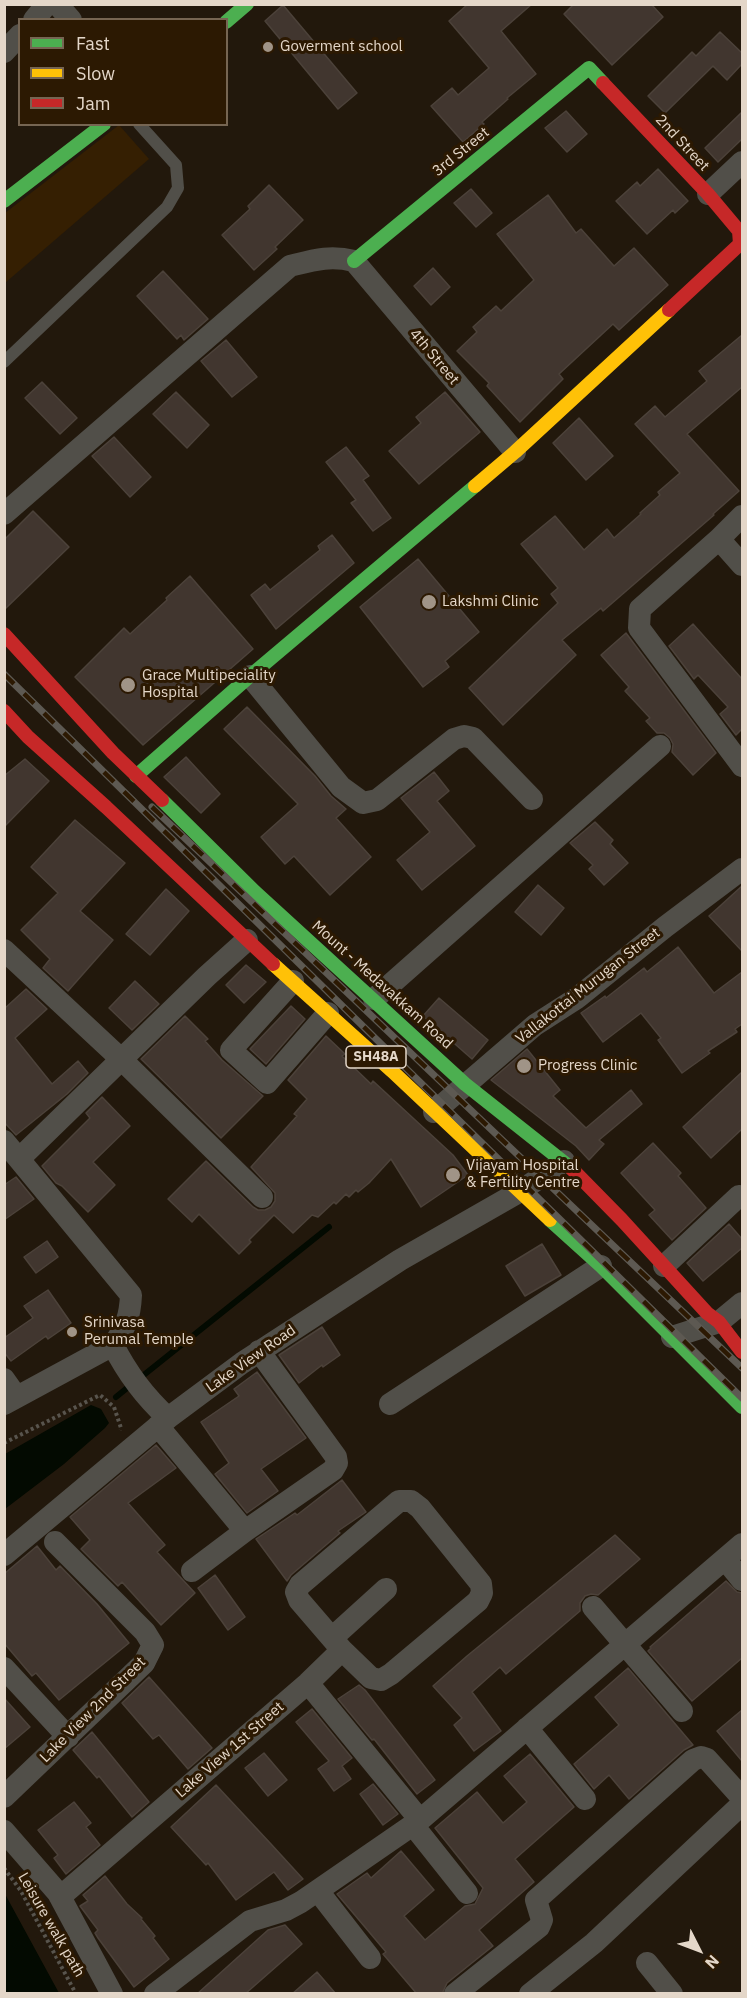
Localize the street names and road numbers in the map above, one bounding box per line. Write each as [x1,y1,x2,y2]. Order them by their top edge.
street label: 2nd Street [651,111,713,175]
street label: 3rd Street [429,124,493,180]
street label: 4th Street [405,325,463,389]
street label: Mount - Medavakkam Road [308,917,456,1053]
street label: Vallakottai Murugan Street [512,924,664,1048]
road number: SH48A [346,1046,406,1068]
street label: Lake View Road [203,1321,299,1397]
street label: Lake View 2nd Street [36,1653,150,1767]
street label: Lake View 1st Street [172,1698,288,1802]
street label: Leisure walk path [14,1869,88,1981]

